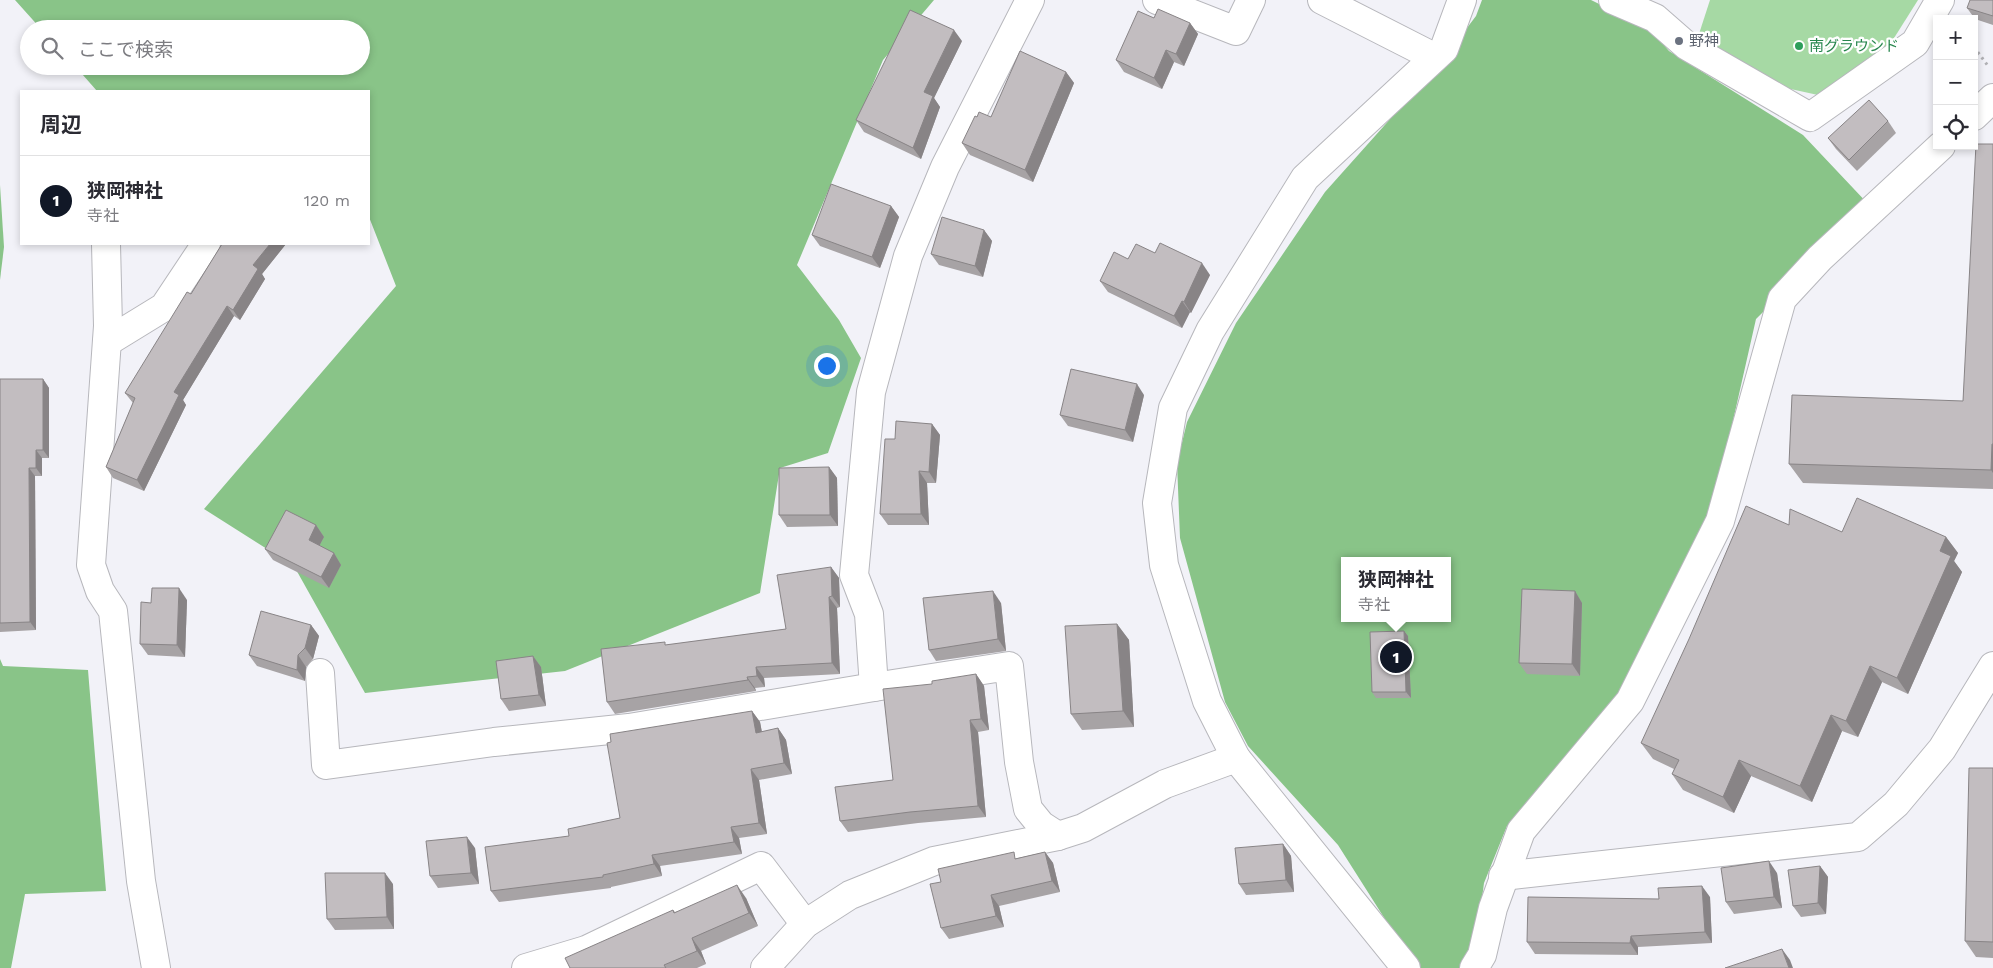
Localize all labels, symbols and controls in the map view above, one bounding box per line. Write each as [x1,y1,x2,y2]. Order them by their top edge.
map controls [1933,15,1978,150]
button: + [1933,15,1978,60]
search box [20,20,370,75]
place label: 野神 [1689,32,1719,50]
icon: search [38,34,66,62]
marker: 野神 [1673,35,1685,47]
place label: 南グラウンド [1809,37,1899,55]
text: ここで検索 [78,38,173,61]
marker: 南グラウンド [1793,40,1805,52]
button: − [1933,60,1978,105]
button: locate [1933,105,1978,150]
text: 周辺 [40,112,82,137]
text: 狭岡神社 [87,179,163,202]
text: 1 [53,191,59,210]
text: 120 m [304,191,350,210]
text: 寺社 [87,206,119,225]
your location [814,353,840,379]
popup [1341,557,1451,622]
text: 狭岡神社 [1358,568,1434,591]
text: 寺社 [1358,595,1390,614]
pin: 1 [1380,638,1412,676]

